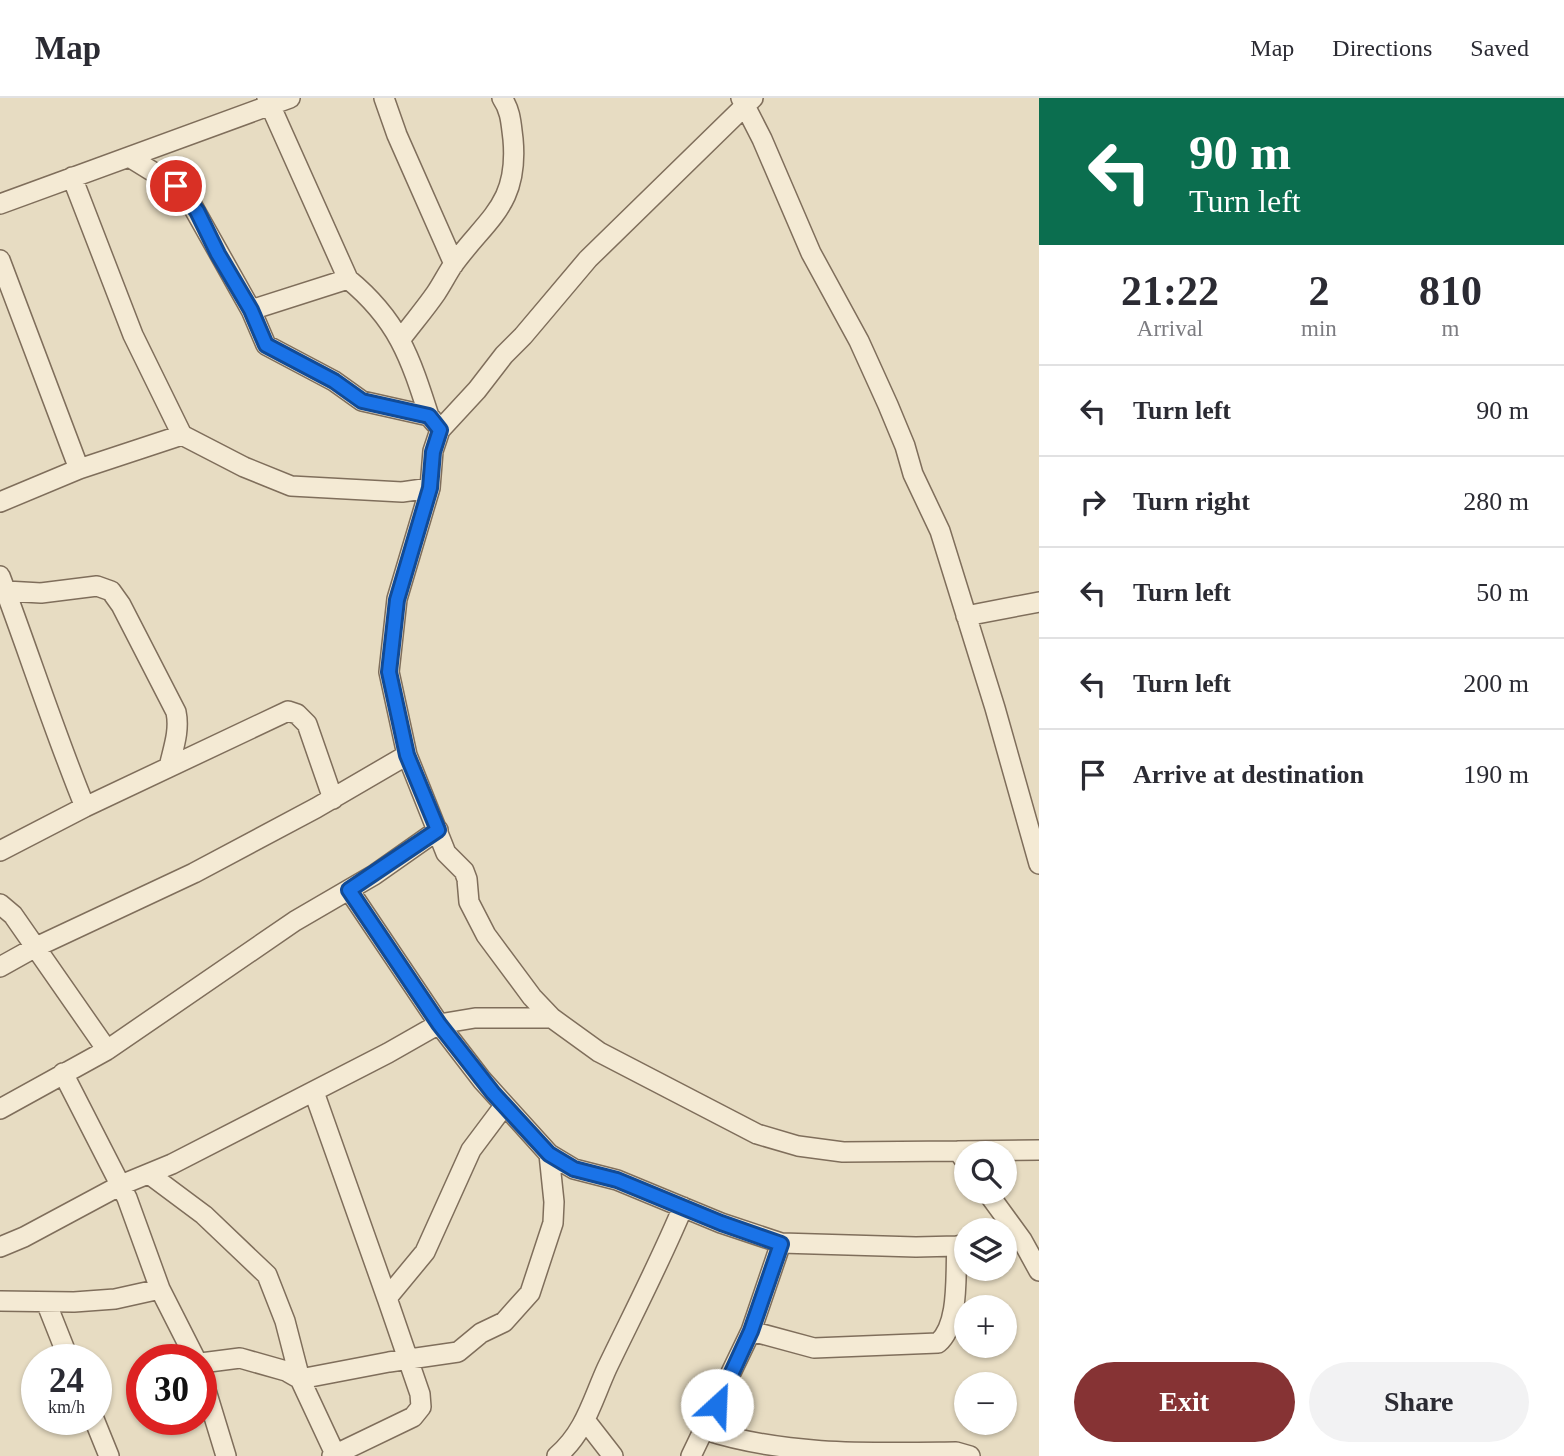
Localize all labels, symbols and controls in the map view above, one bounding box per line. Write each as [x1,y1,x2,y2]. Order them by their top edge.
text: Map [35,30,101,66]
text: Map [1250,35,1294,61]
text: Directions [1332,35,1432,61]
text: Saved [1470,35,1529,61]
text: 90 m [1189,125,1291,180]
icon: left [1074,126,1165,217]
pin [146,156,206,216]
icon: arrive [157,167,195,205]
text: Turn left [1189,183,1301,219]
text: 21:22 [1121,268,1219,314]
text: 2 [1308,268,1329,314]
text: 810 [1419,268,1482,314]
text: Arrival [1137,316,1203,341]
text: min [1301,316,1337,341]
text: m [1441,316,1459,341]
icon: left [1074,392,1112,430]
text: Turn left [1133,396,1231,425]
text: 90 m [1476,396,1529,425]
icon: right [1074,483,1112,521]
text: Turn right [1133,487,1250,516]
text: 280 m [1463,487,1529,516]
icon: left [1074,574,1112,612]
text: Turn left [1133,578,1231,607]
text: 50 m [1476,578,1529,607]
icon: left [1074,665,1112,703]
text: Turn left [1133,669,1231,698]
text: 200 m [1463,669,1529,698]
icon: arrive [1074,756,1112,794]
text: Arrive at destination [1133,760,1364,789]
text: 190 m [1463,760,1529,789]
map controls [954,1141,1017,1435]
button: search [954,1141,1017,1204]
button: layers [954,1218,1017,1281]
button: + [954,1295,1017,1358]
speed limit sign: 30 [126,1344,217,1435]
text: 24 [49,1361,84,1400]
button: Exit [1074,1362,1295,1442]
button: Share [1309,1362,1529,1442]
position arrow [680,1368,754,1442]
button: − [954,1372,1017,1435]
text: km/h [48,1397,85,1417]

